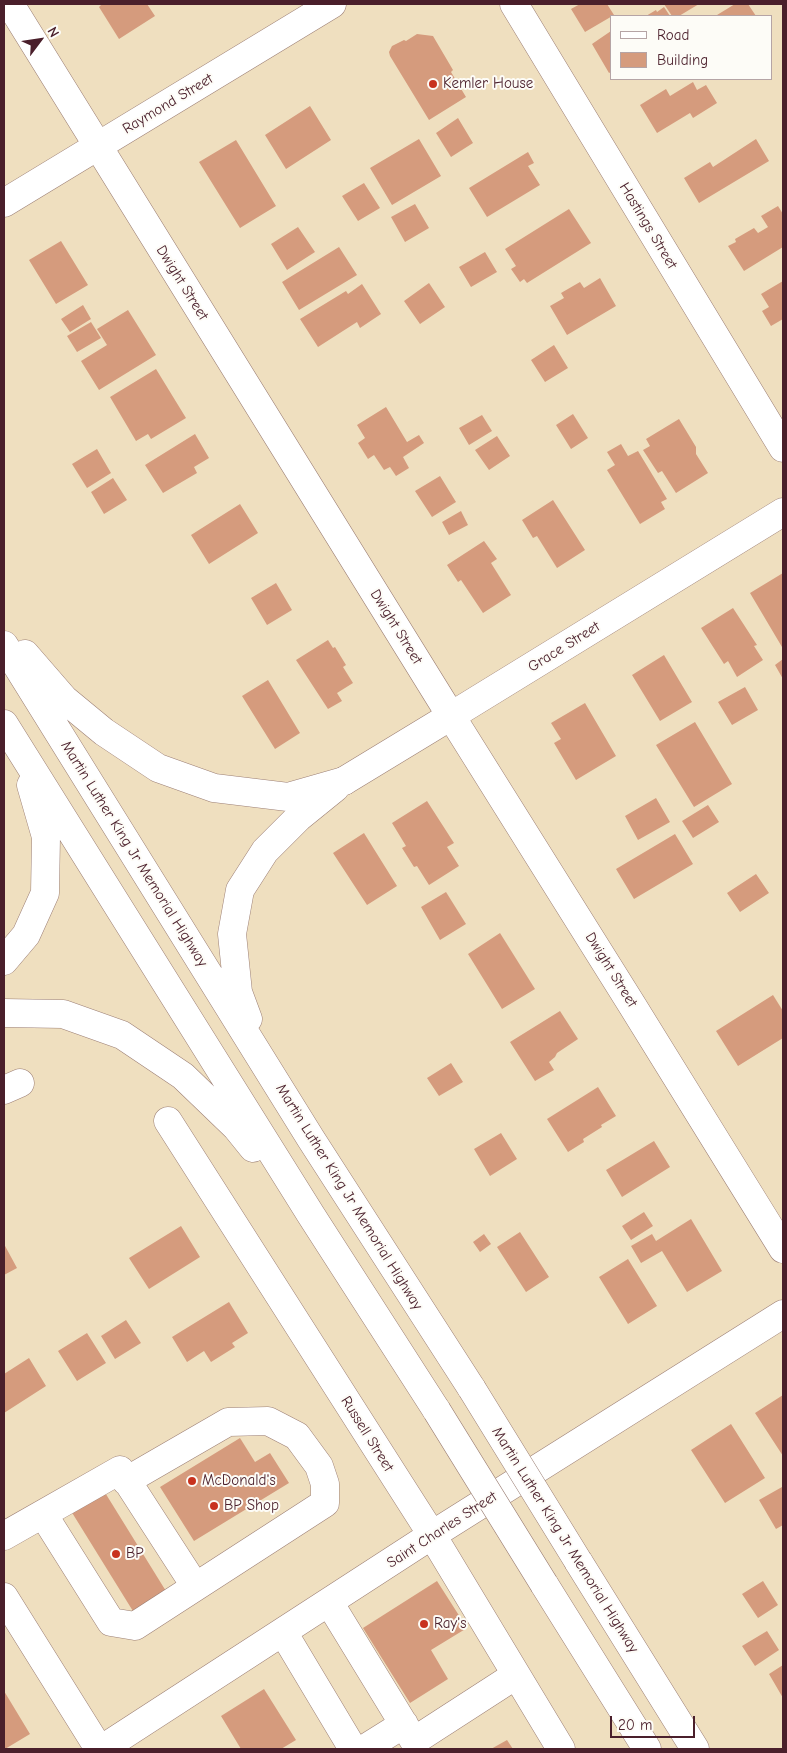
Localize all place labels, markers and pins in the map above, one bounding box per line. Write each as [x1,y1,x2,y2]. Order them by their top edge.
place label: Kemler House [443,75,533,93]
marker: Kemler House [427,78,439,90]
place label: McDonald's [202,1472,276,1490]
marker: McDonald's [186,1475,198,1487]
place label: BP Shop [224,1497,279,1515]
marker: BP Shop [208,1500,220,1512]
place label: BP [126,1545,144,1563]
marker: BP [110,1548,122,1560]
place label: Ray's [434,1615,466,1633]
marker: Ray's [418,1618,430,1630]

